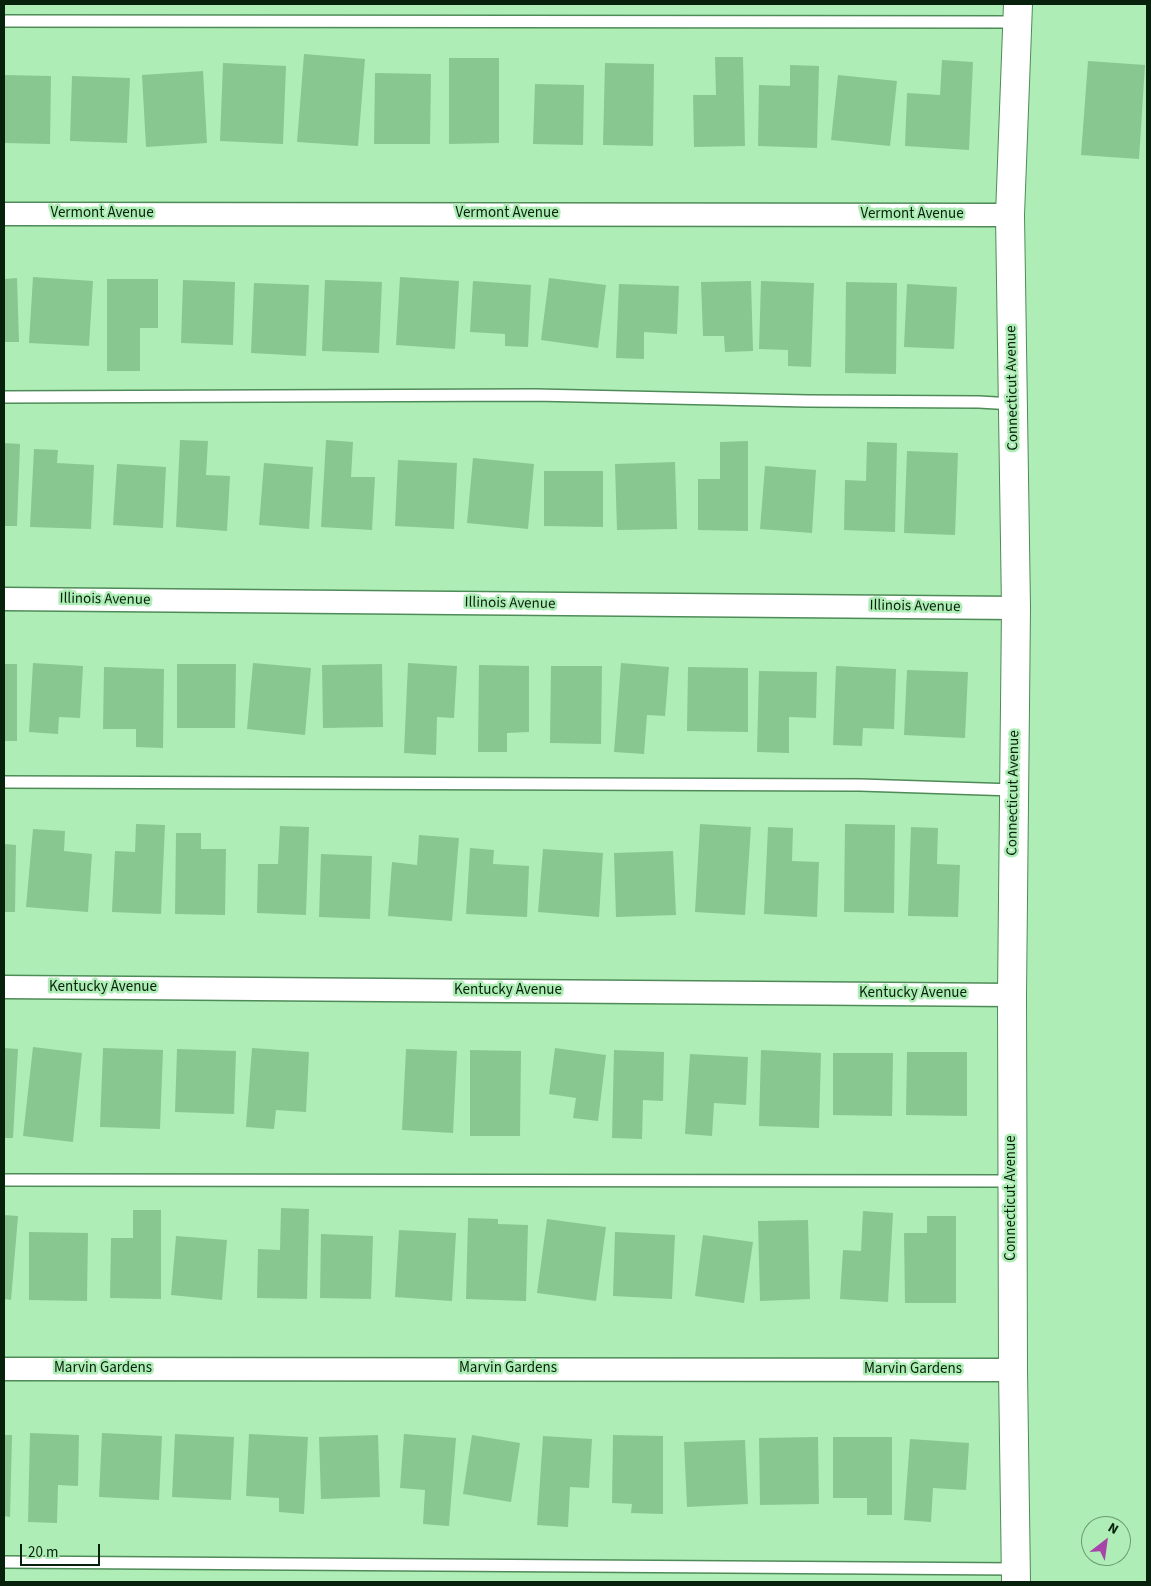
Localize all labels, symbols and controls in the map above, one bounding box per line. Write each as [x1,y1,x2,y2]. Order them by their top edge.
street label: Vermont Avenue [50,205,154,223]
street label: Vermont Avenue [455,205,559,223]
street label: Vermont Avenue [860,206,964,224]
street label: Connecticut Avenue [1003,325,1023,451]
street label: Illinois Avenue [59,590,151,610]
street label: Illinois Avenue [464,594,556,614]
street label: Illinois Avenue [869,597,961,617]
street label: Connecticut Avenue [1004,730,1024,856]
street label: Kentucky Avenue [49,979,157,997]
street label: Kentucky Avenue [454,982,562,1000]
street label: Kentucky Avenue [859,985,967,1003]
street label: Connecticut Avenue [1003,1135,1021,1261]
street label: Marvin Gardens [54,1360,152,1378]
street label: Marvin Gardens [459,1360,557,1378]
street label: Marvin Gardens [864,1361,962,1379]
north arrow [1081,1516,1131,1566]
text: N [1104,1518,1122,1540]
scale bar [22,1534,102,1566]
text: 20 m [28,1542,58,1563]

